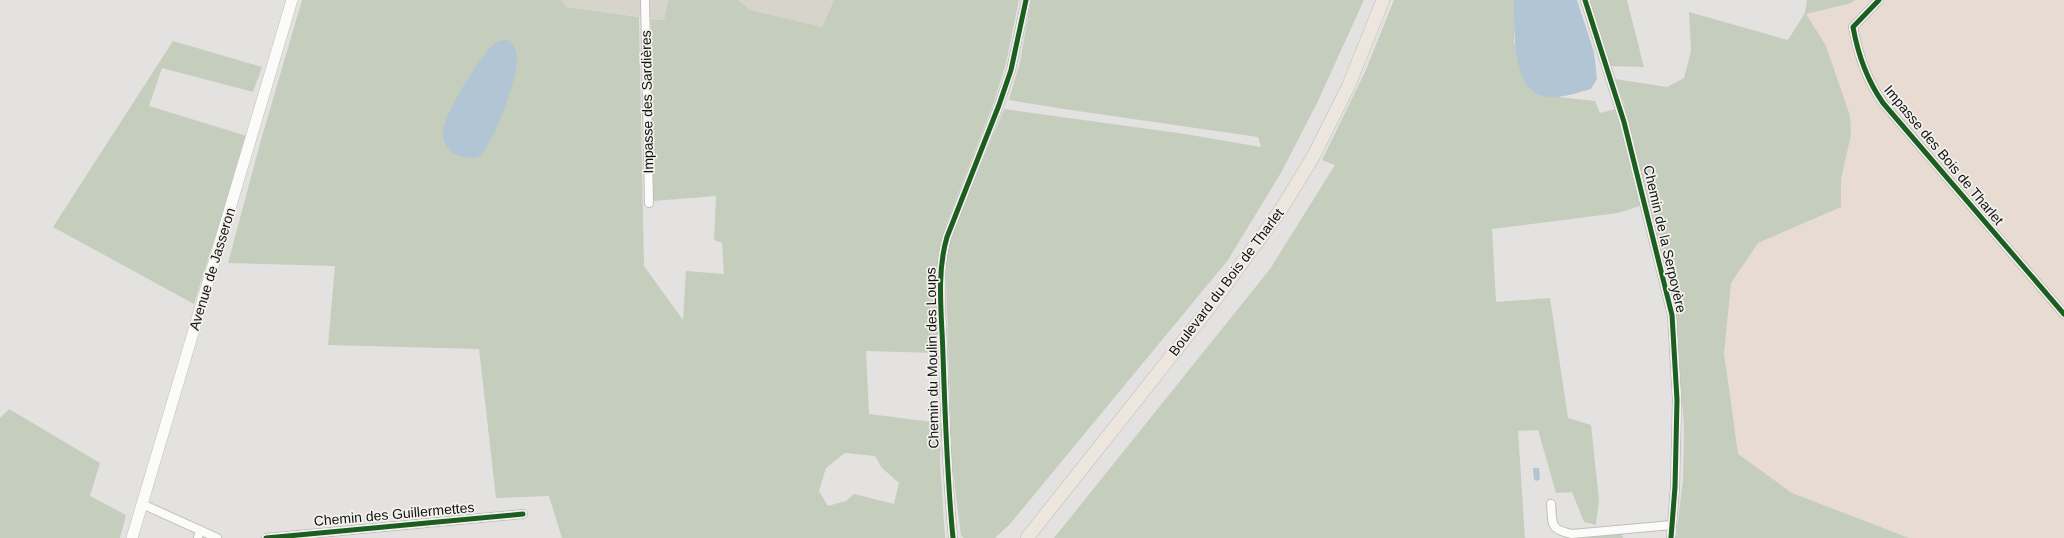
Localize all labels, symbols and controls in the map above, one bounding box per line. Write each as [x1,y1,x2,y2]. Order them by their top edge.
street label: Impasse des Sardières [638,30,656,174]
street label: Impasse des Bois de Tharlet [1881,82,2007,228]
street label: Chemin de la Serpoyère [1640,164,1690,315]
street label: Boulevard du Bois de Tharlet [1165,205,1287,359]
street label: Avenue de Jasseron [186,206,238,332]
street label: Chemin du Moulin des Loups [922,267,942,449]
street label: Chemin des Guillermettes [313,499,475,529]

